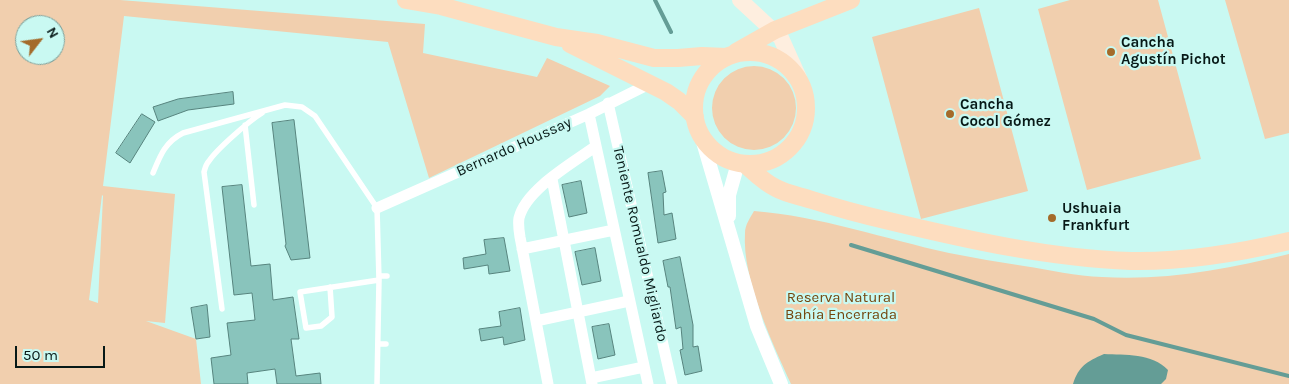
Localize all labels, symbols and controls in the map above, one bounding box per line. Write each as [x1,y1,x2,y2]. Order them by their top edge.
north arrow [15,15,65,65]
text: N [43,24,62,41]
place label: Cancha Agustín Pichot [1121,34,1226,69]
marker: Cancha Agustín Pichot [1105,46,1117,58]
place label: Cancha Cocol Gómez [960,96,1051,131]
marker: Cancha Cocol Gómez [944,108,956,120]
street label: Bernardo Houssay [454,114,574,180]
street label: Teniente Romualdo Migliardo [609,145,671,343]
place label: Ushuaia Frankfurt [1062,200,1130,235]
marker: Ushuaia Frankfurt [1046,212,1058,224]
park label: Reserva Natural Bahía Encerrada [785,289,897,324]
scale bar [18,336,108,368]
text: 50 m [23,346,58,364]

